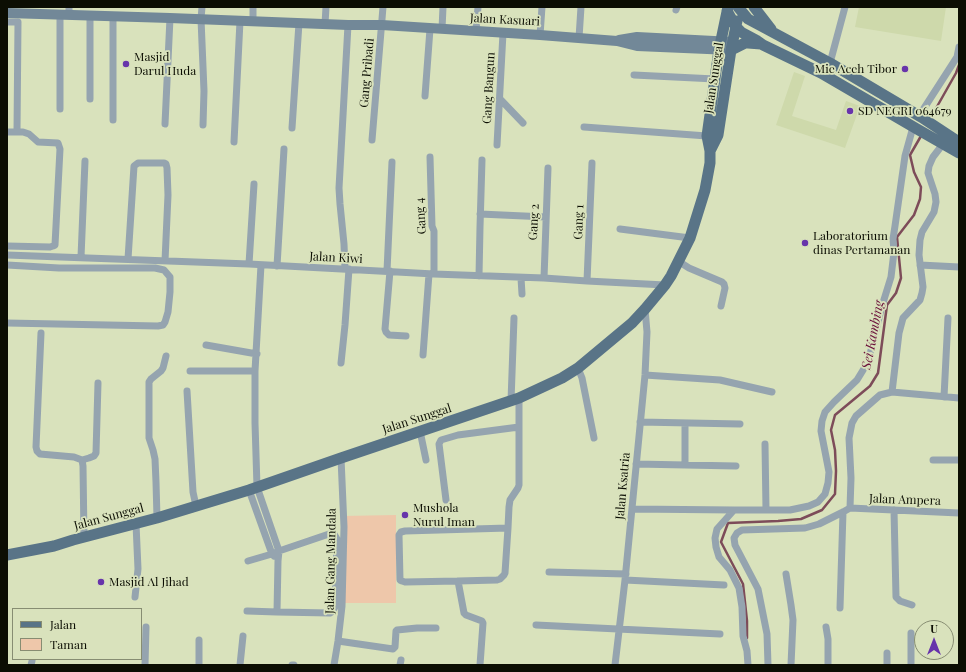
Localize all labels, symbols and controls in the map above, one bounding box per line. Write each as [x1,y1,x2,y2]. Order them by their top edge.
street label: Jalan Kasuari [470,11,540,29]
street label: Gang Pribadi [357,38,377,108]
street label: Jalan Sunggal [701,41,727,115]
place label: Masjid Darul Huda [134,50,196,78]
street label: Gang Bangun [480,52,498,124]
marker: Masjid Darul Huda [121,59,131,69]
place label: Mie Aceh Tibor [815,62,897,76]
marker: Mie Aceh Tibor [900,64,910,74]
place label: SD NEGRI 064679 [858,104,952,118]
marker: SD NEGRI 064679 [845,106,855,116]
street label: Gang 4 [413,197,429,235]
street label: Gang 2 [526,203,542,241]
street label: Gang 1 [571,204,587,240]
place label: Laboratorium dinas Pertamanan [813,229,910,257]
marker: Laboratorium dinas Pertamanan [800,238,810,248]
street label: Jalan Kiwi [309,249,363,267]
water label: Sei Kambing [859,299,887,371]
street label: Jalan Sunggal [381,401,453,437]
street label: Jalan Ksatria [613,452,633,520]
street label: Jalan Ampera [869,492,941,508]
street label: Jalan Sunggal [73,501,145,533]
place label: Mushola Nurul Iman [413,501,475,529]
street label: Jalan Gang Mandala [323,508,339,614]
marker: Mushola Nurul Iman [400,510,410,520]
place label: Masjid Al Jihad [109,575,189,589]
marker: Masjid Al Jihad [96,577,106,587]
legend [12,608,142,660]
text: Jalan [50,616,76,632]
north arrow [914,620,954,660]
text: U [930,621,938,636]
text: Taman [50,636,87,652]

